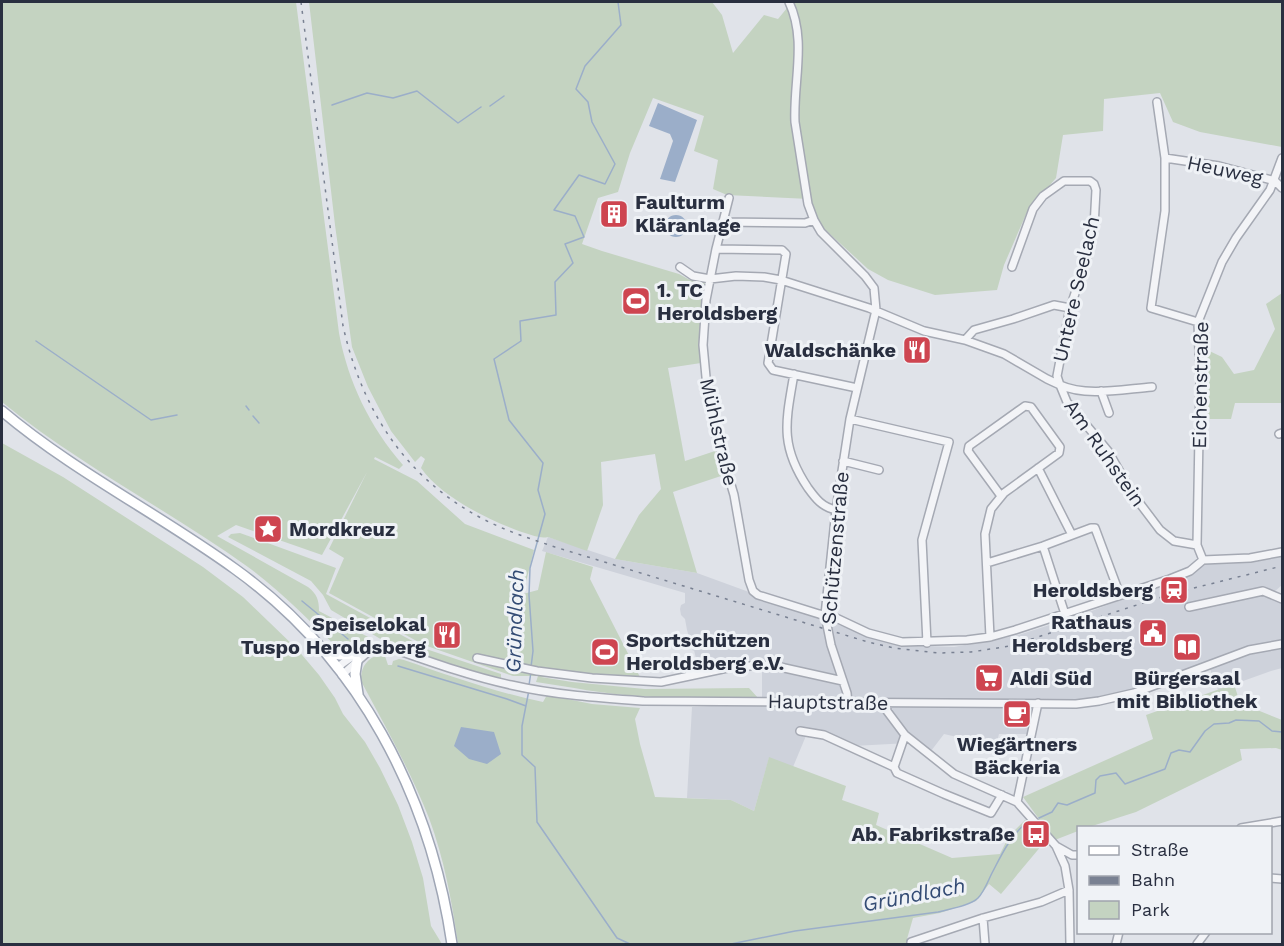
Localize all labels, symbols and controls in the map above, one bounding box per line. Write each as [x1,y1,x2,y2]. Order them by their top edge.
street label: Heuweg [1185,150,1265,190]
place label: Faulturm Kläranlage [635,190,741,237]
building icon: Faulturm Kläranlage [598,198,630,230]
street label: Untere Seelach [1048,214,1104,364]
place label: 1. TC Heroldsberg [657,278,778,325]
sports icon: 1. TC Heroldsberg [620,285,652,317]
street label: Eichenstraße [1187,321,1213,449]
restaurant icon: Waldschänke [901,334,933,366]
place label: Waldschänke [764,338,896,362]
street label: Mühlstraße [695,376,743,488]
street label: Am Ruhstein [1059,395,1151,511]
street label: Schützenstraße [816,470,854,626]
place icon: Mordkreuz [252,513,284,545]
place label: Mordkreuz [289,517,395,541]
water label: Gründlach [500,569,529,673]
station icon: Heroldsberg [1158,574,1190,606]
place label: Heroldsberg [1033,578,1154,602]
place label: Rathaus Heroldsberg [1012,610,1133,657]
place label: Speiselokal Tuspo Heroldsberg [241,612,427,659]
public building icon: Rathaus Heroldsberg [1137,617,1169,649]
restaurant icon: Speiselokal Tuspo Heroldsberg [431,619,463,651]
place label: Sportschützen Heroldsberg e.V. [626,628,784,675]
library icon: Bürgersaal mit Bibliothek [1171,631,1203,663]
sports icon: Sportschützen Heroldsberg e.V. [589,636,621,668]
supermarket icon: Aldi Süd [973,662,1005,694]
place label: Aldi Süd [1010,666,1092,690]
place label: Bürgersaal mit Bibliothek [1117,666,1258,713]
street label: Hauptstraße [767,689,889,715]
cafe icon: Wiegärtners Bäckeria [1001,698,1033,730]
place label: Wiegärtners Bäckeria [957,732,1077,779]
bus stop icon: Ab. Fabrikstraße [1020,818,1052,850]
place label: Ab. Fabrikstraße [852,822,1015,846]
legend [1077,826,1272,934]
text: Straße [1131,839,1189,860]
text: Bahn [1131,869,1175,890]
water label: Gründlach [860,872,967,917]
text: Park [1131,899,1170,920]

